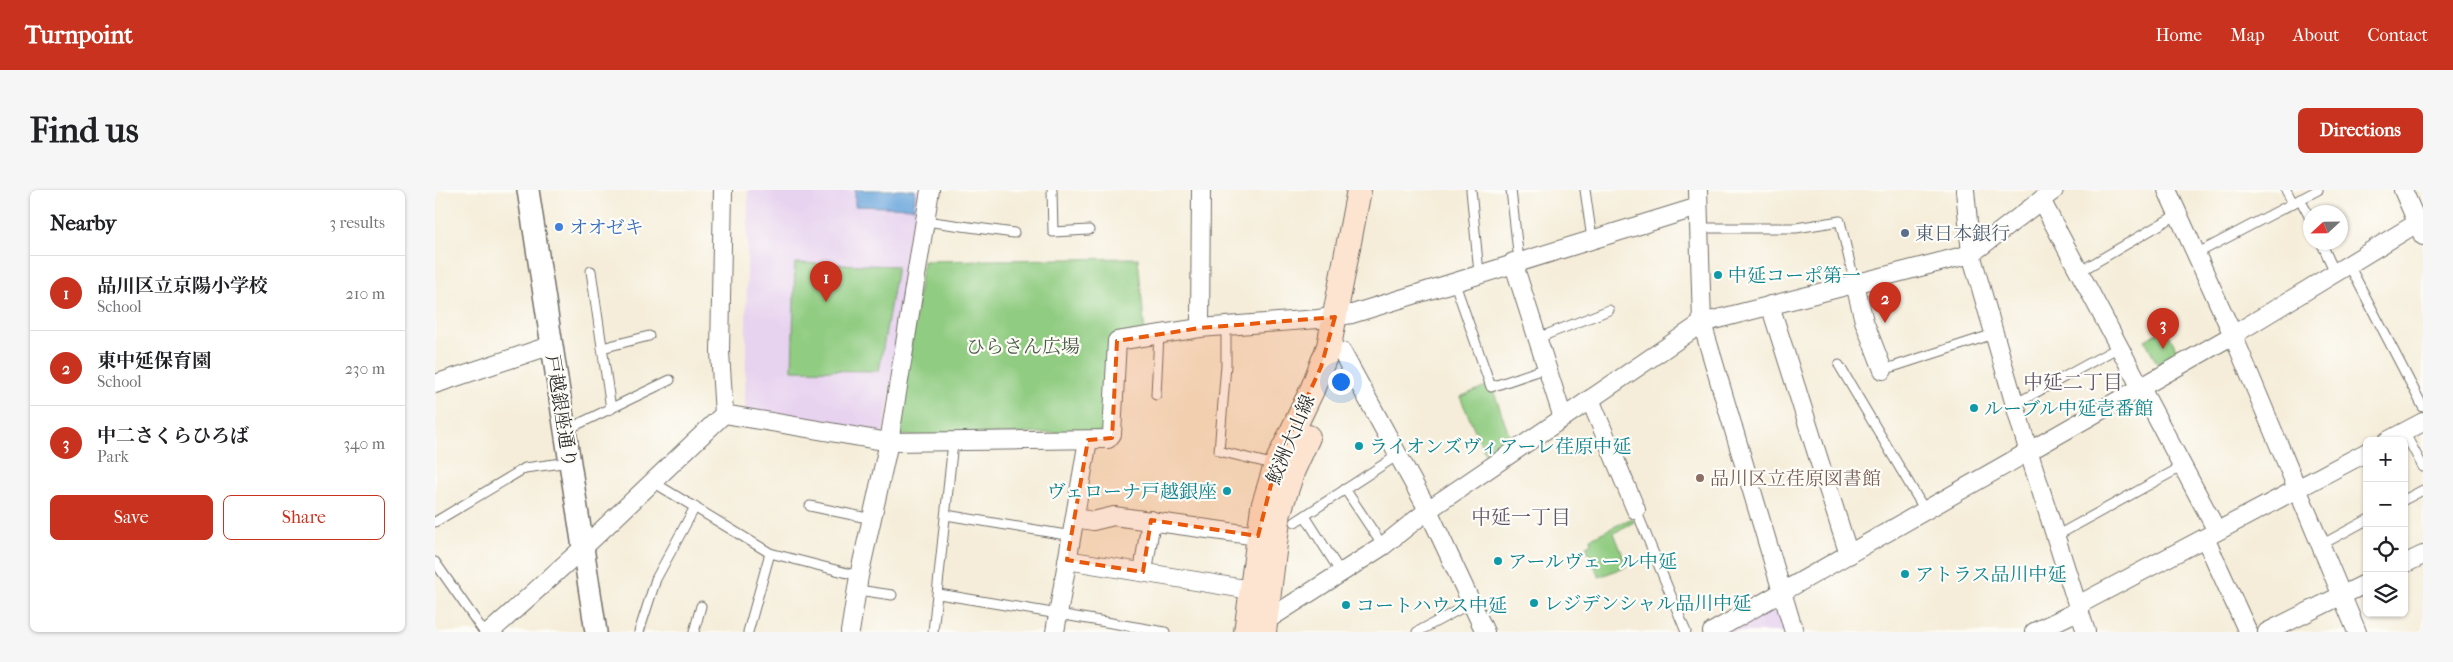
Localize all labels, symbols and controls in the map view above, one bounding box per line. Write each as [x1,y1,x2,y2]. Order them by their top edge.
text: Turnpoint [25,21,133,49]
text: Home [2155,25,2202,46]
text: Map [2230,25,2265,46]
text: About [2293,25,2339,46]
text: Contact [2367,25,2428,46]
button: Directions [2298,108,2423,153]
text: Find us [30,110,139,151]
north arrow [2303,205,2348,250]
text: Nearby [50,211,116,235]
text: 3 results [329,213,385,232]
place label: オオゼキ [569,217,644,239]
marker: オオゼキ [553,221,565,233]
place label: 東日本銀行 [1915,223,2010,245]
marker: 東日本銀行 [1899,227,1911,239]
pin: 1 [810,261,842,302]
place label: 中延コーポ第一 [1728,265,1861,287]
marker: 中延コーポ第一 [1712,269,1724,281]
text: 品川区立京陽小学校 [97,275,268,297]
pin: 2 [1869,282,1901,323]
text: 1 [63,284,69,303]
text: 210 m [346,284,385,303]
text: School [97,297,142,316]
pin: 3 [2147,308,2179,349]
park label: ひらさん広場 [966,336,1080,358]
text: 東中延保育園 [97,350,211,372]
street label: 戸越銀座通り [541,353,581,469]
text: 2 [62,359,70,378]
text: 230 m [345,359,385,378]
your location [1328,369,1354,395]
district label: 中延二丁目 [2023,371,2123,394]
text: School [97,372,142,391]
street label: 鮫洲大山線 [1262,391,1320,487]
place label: ルーブル中延壱番館 [1984,398,2153,420]
marker: ルーブル中延壱番館 [1968,402,1980,414]
text: 中二さくらひろば [97,425,249,447]
text: 3 [63,434,69,453]
text: 340 m [343,434,385,453]
place label: ライオンズヴィアーレ荏原中延 [1369,436,1631,458]
map controls [2363,437,2408,617]
button: + [2363,437,2408,482]
marker: ライオンズヴィアーレ荏原中延 [1353,440,1365,452]
text: Park [97,447,129,466]
place label: 品川区立荏原図書館 [1710,468,1881,490]
marker: 品川区立荏原図書館 [1694,472,1706,484]
place label: ヴェローナ戸越銀座 [1047,481,1217,503]
button: − [2363,482,2408,527]
marker: ヴェローナ戸越銀座 [1221,485,1233,497]
button: Save [50,495,213,540]
button: Share [223,495,385,540]
district label: 中延一丁目 [1471,506,1571,529]
button: locate [2363,527,2408,572]
place label: アールヴェール中延 [1508,551,1677,573]
marker: アールヴェール中延 [1492,555,1504,567]
place label: アトラス品川中延 [1915,564,2066,586]
marker: アトラス品川中延 [1899,568,1911,580]
button: layers [2363,572,2408,617]
place label: レジデンシャル品川中延 [1544,593,1751,615]
place label: コートハウス中延 [1356,595,1507,617]
marker: レジデンシャル品川中延 [1528,597,1540,609]
marker: コートハウス中延 [1340,599,1352,611]

